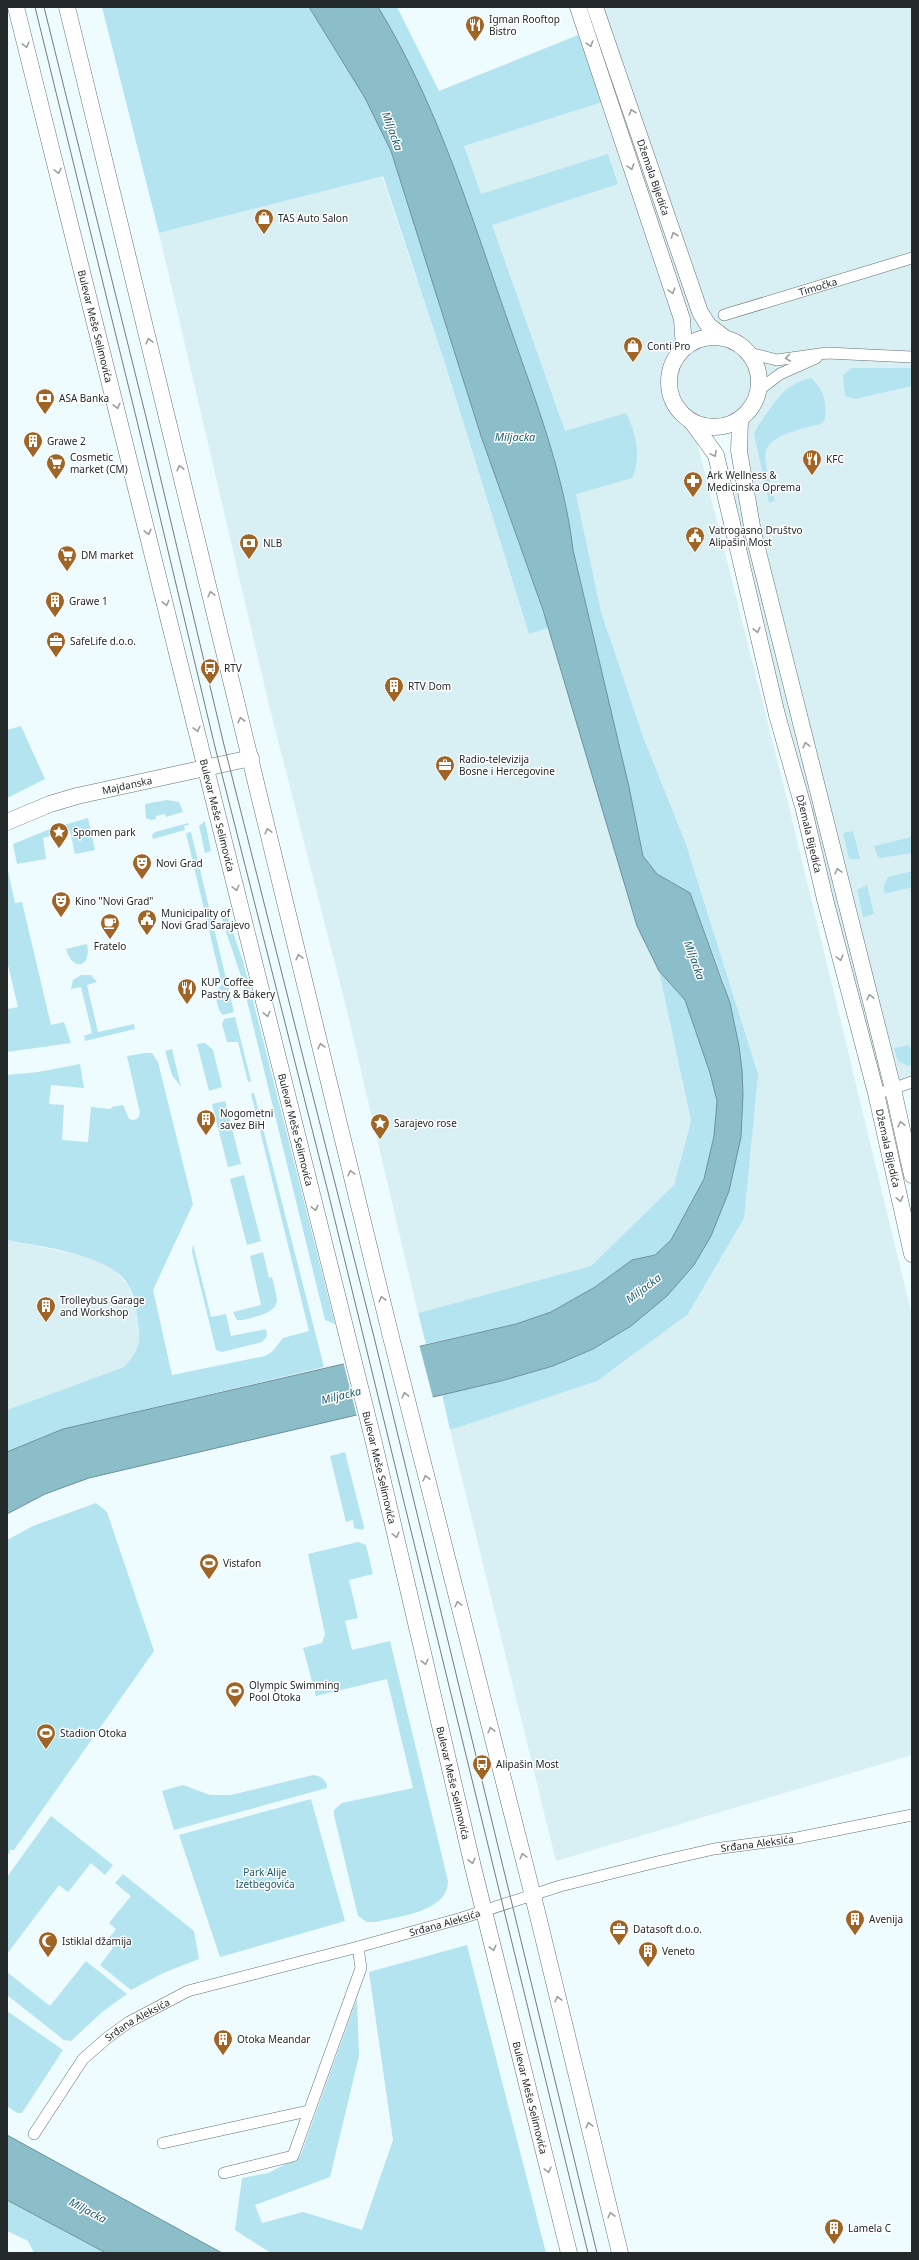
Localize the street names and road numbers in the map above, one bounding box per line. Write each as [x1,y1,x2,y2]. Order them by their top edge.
street label: Džemala Bijedića [634,137,673,217]
street label: Bulevar Meše Selimovića [75,268,116,384]
street label: Timočka [797,274,839,299]
street label: Bulevar Meše Selimovića [197,757,238,873]
street label: Majdanska [101,773,153,797]
street label: Džemala Bijedića [793,793,826,874]
street label: Bulevar Meše Selimovića [275,1072,317,1187]
street label: Džemala Bijedića [873,1107,904,1189]
street label: Bulevar Meše Selimovića [359,1410,400,1525]
street label: Bulevar Meše Selimovića [433,1725,473,1841]
street label: Srđana Aleksića [720,1832,795,1855]
street label: Srđana Aleksića [408,1906,482,1939]
street label: Srđana Aleksića [102,1995,172,2044]
street label: Bulevar Meše Selimovića [510,2040,551,2155]

